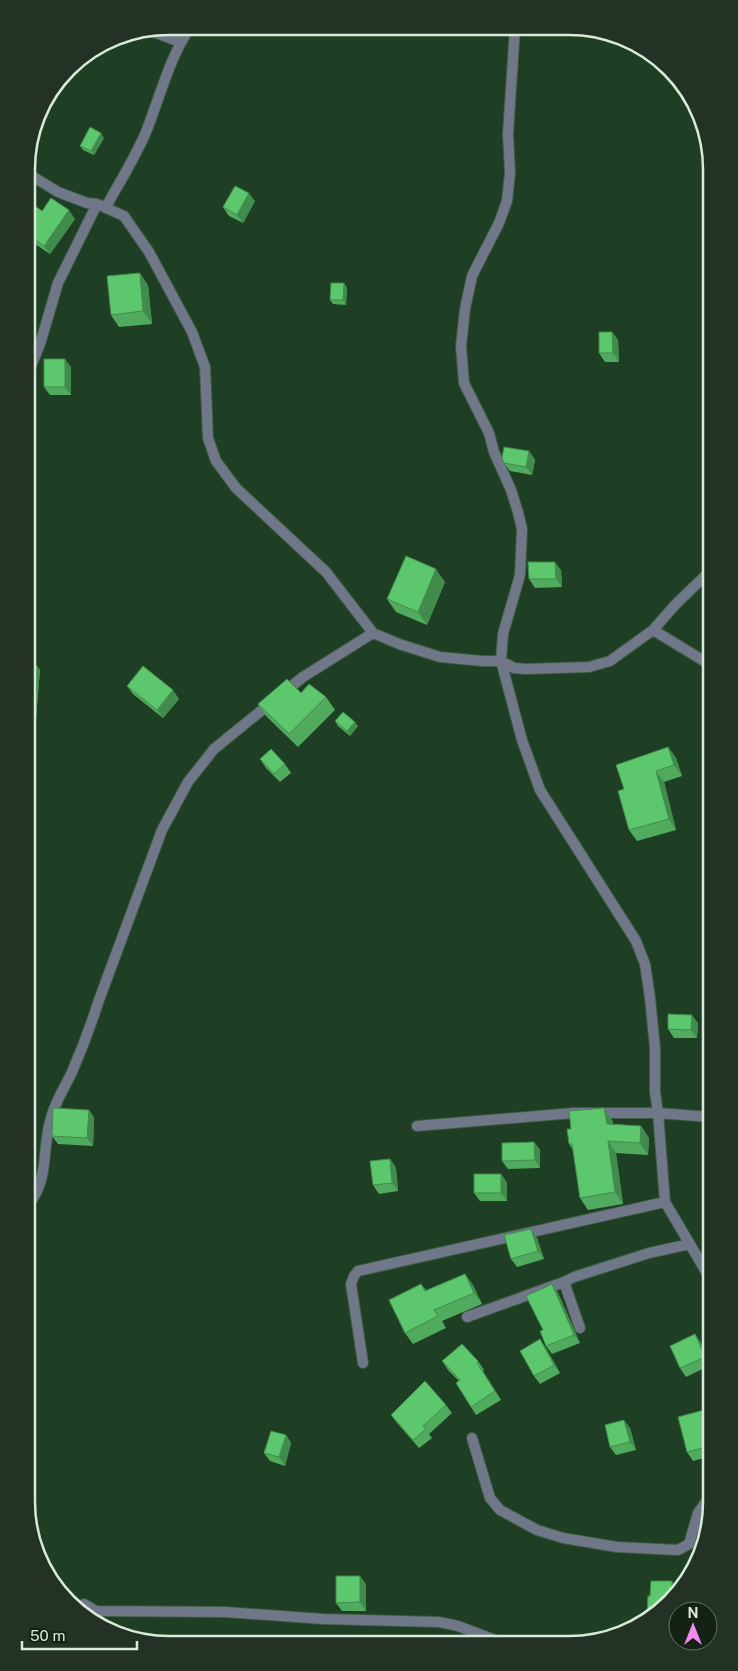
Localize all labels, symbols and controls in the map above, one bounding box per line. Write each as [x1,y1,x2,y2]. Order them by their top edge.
north arrow [668,1601,718,1651]
text: N [688,1605,698,1621]
scale bar [22,1618,138,1650]
text: 50 m [30,1627,65,1644]

